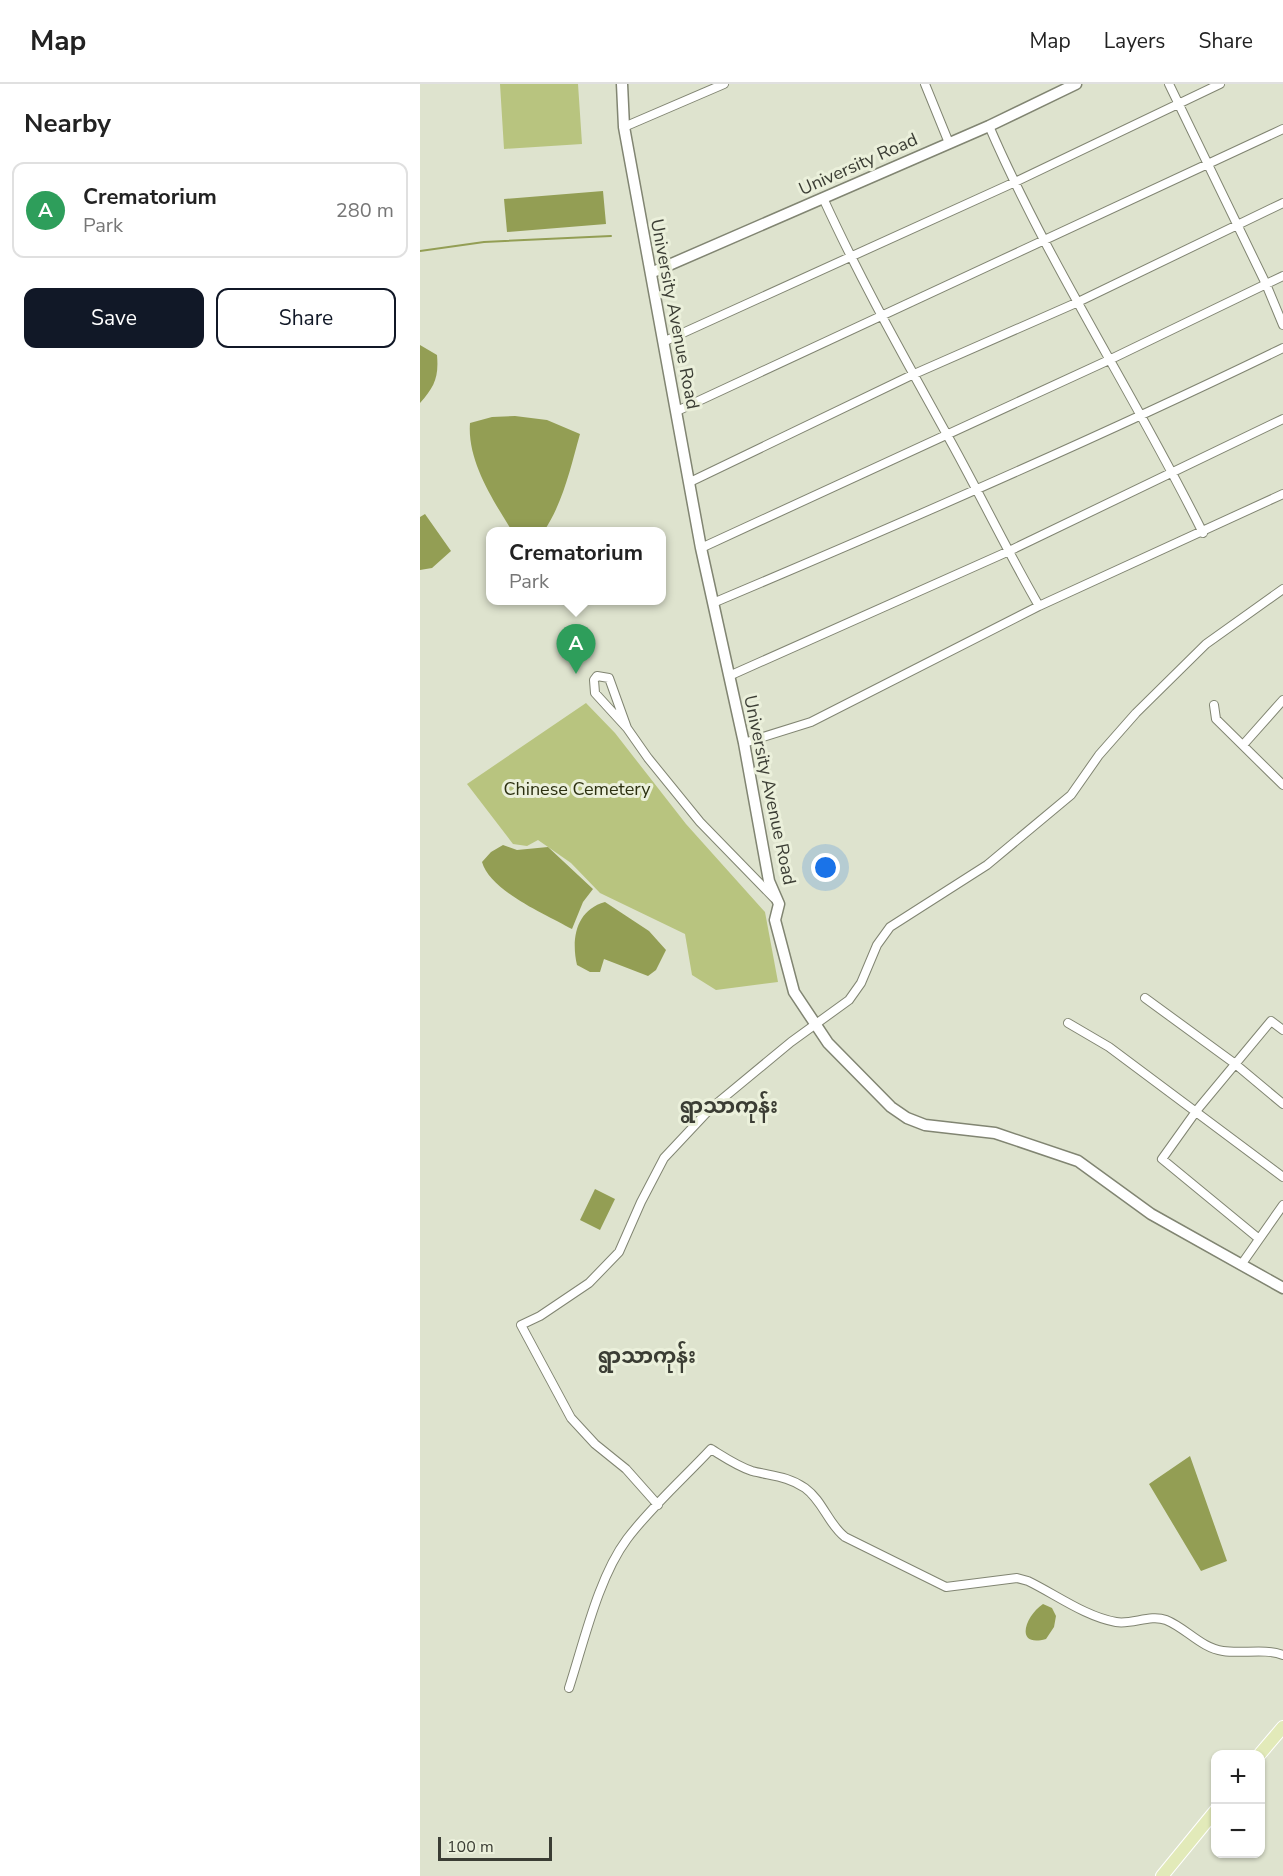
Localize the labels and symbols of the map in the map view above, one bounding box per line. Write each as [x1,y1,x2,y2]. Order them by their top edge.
street label: University Road [795,127,921,201]
street label: University Avenue Road [645,217,705,411]
pin: A [556,624,596,674]
street label: University Avenue Road [738,693,802,887]
park label: Chinese Cemetery [503,777,651,801]
your location [811,853,840,882]
district label: ရွာသာကုန်း [680,1090,778,1123]
district label: ရွာသာကုန်း [598,1340,696,1373]
scale bar [438,1834,552,1862]

